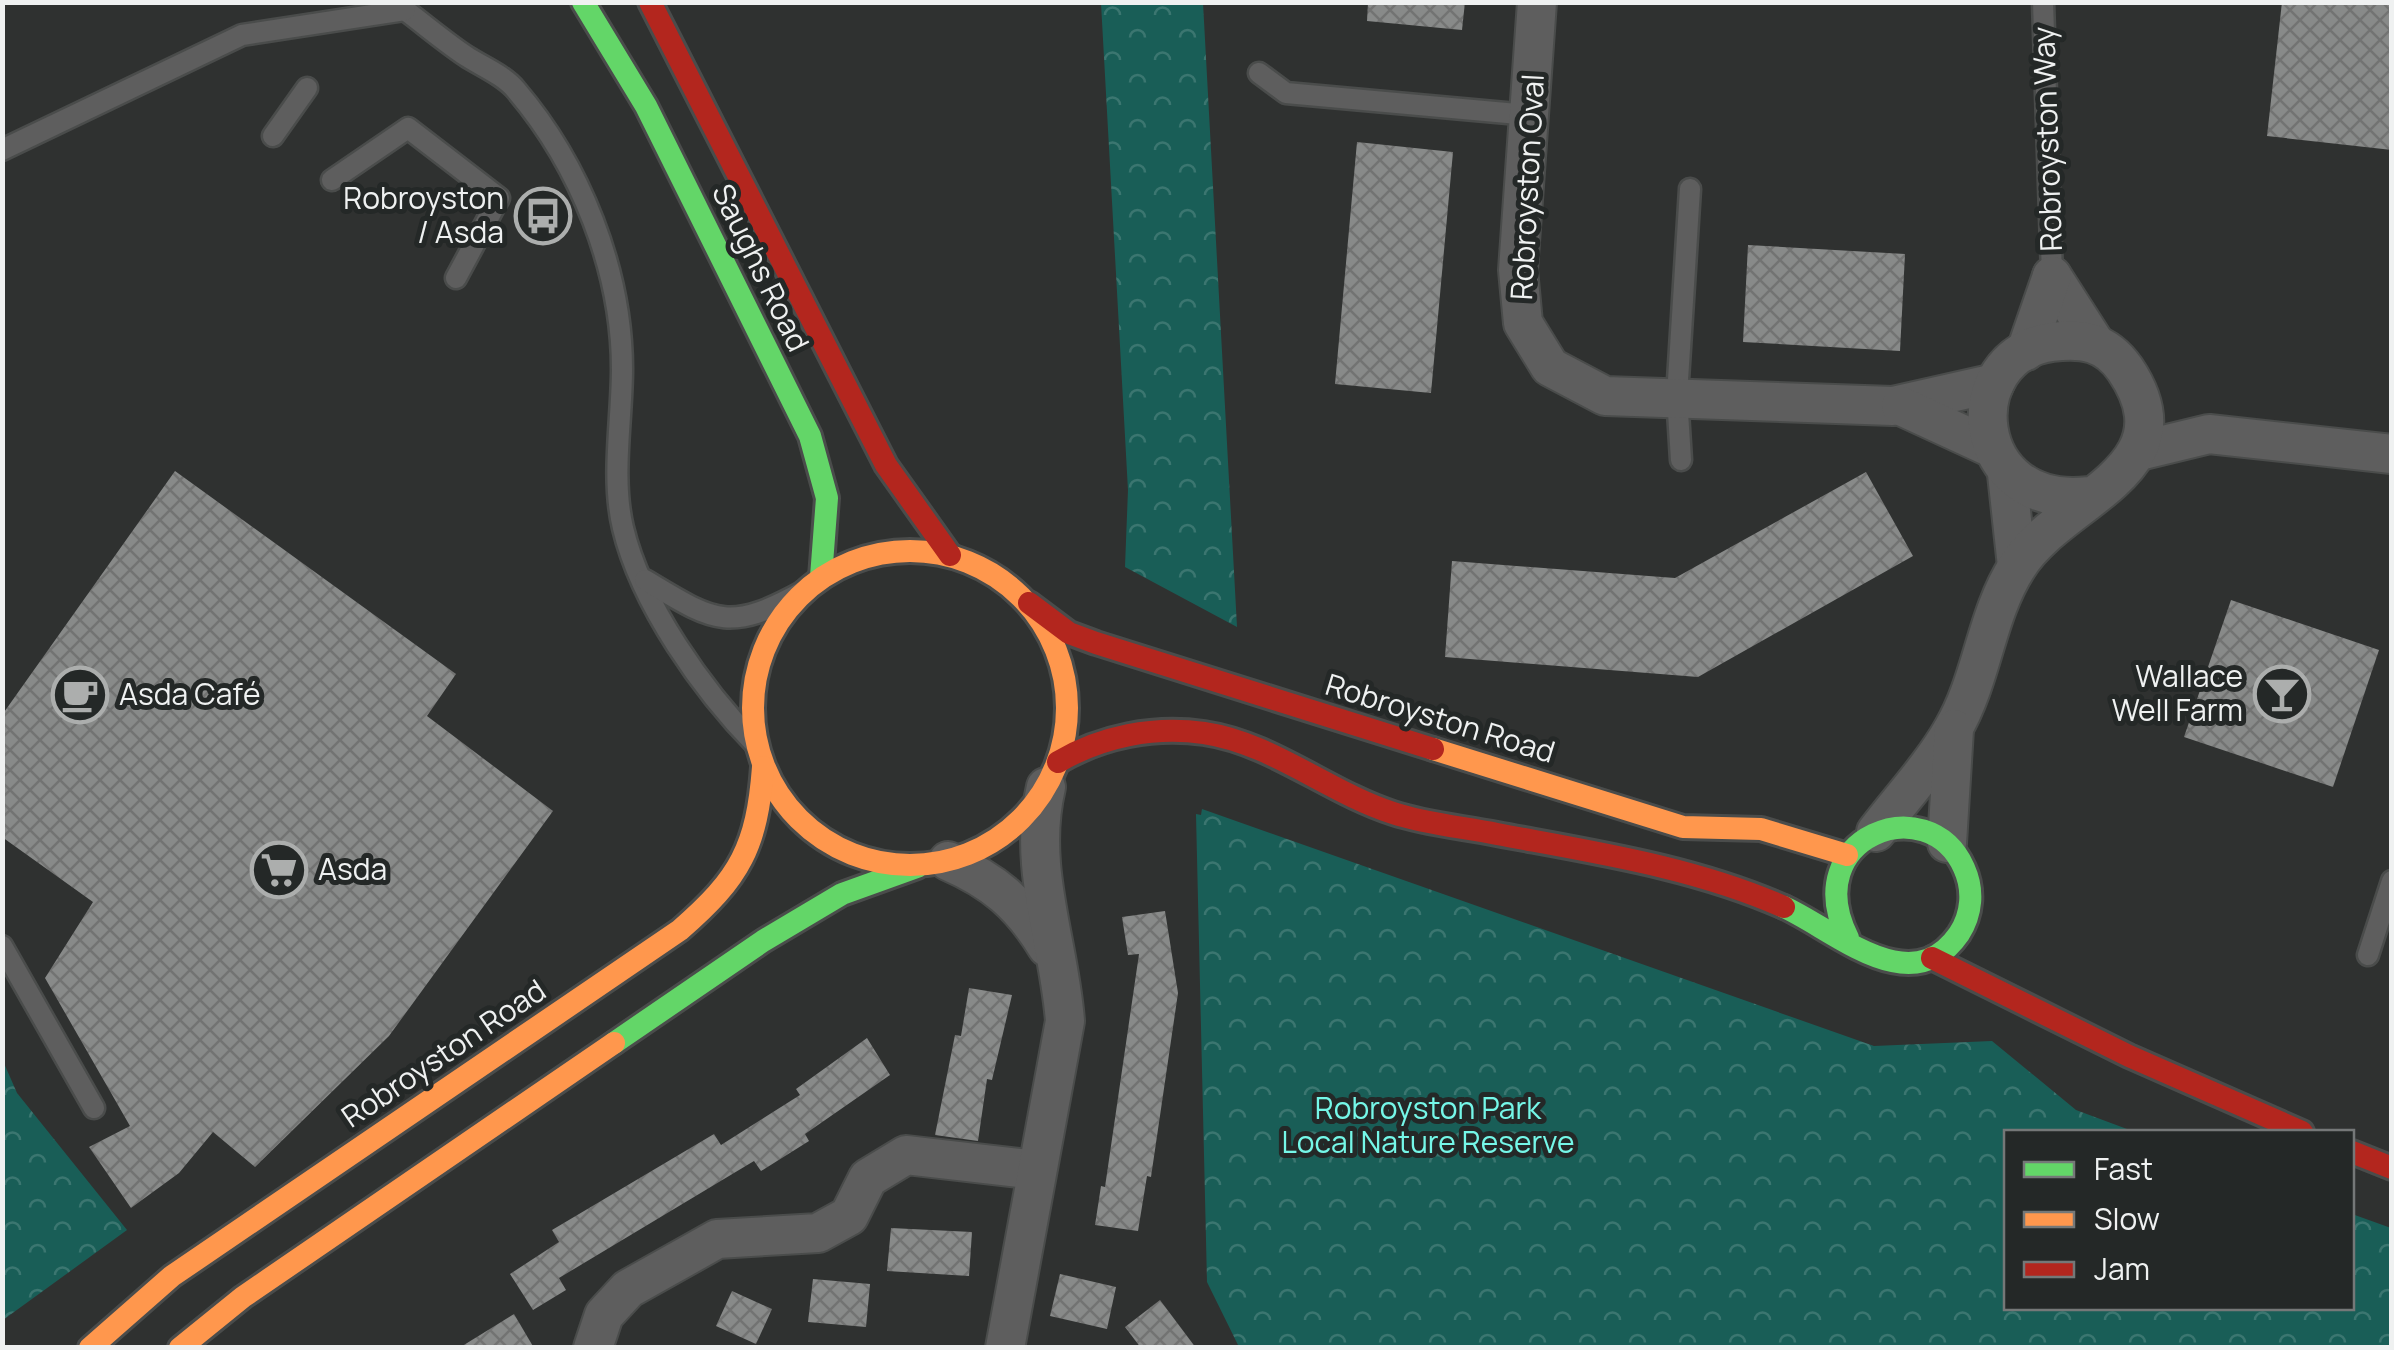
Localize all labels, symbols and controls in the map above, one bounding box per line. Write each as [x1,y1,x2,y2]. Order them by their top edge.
street label: Robroyston Way [2022,26,2071,252]
street label: Robroyston Oval [1500,73,1553,301]
place label: Robroyston / Asda [343,177,504,252]
street label: Saughs Road [703,177,820,358]
bus stop icon: Robroyston / Asda [513,186,573,246]
place label: Wallace Well Farm [2112,655,2243,730]
street label: Robroyston Road [1321,663,1560,772]
bar icon: Wallace Well Farm [2252,664,2312,724]
cafe icon: Asda Café [50,665,110,725]
place label: Asda Café [119,673,261,714]
supermarket icon: Asda [249,840,309,900]
place label: Asda [318,848,387,889]
street label: Robroyston Road [333,969,553,1136]
park label: Robroyston Park Local Nature Reserve [1281,1087,1575,1162]
legend [2004,1130,2354,1310]
text: Fast [2094,1148,2153,1189]
text: Slow [2094,1198,2160,1239]
text: Jam [2094,1248,2150,1289]

